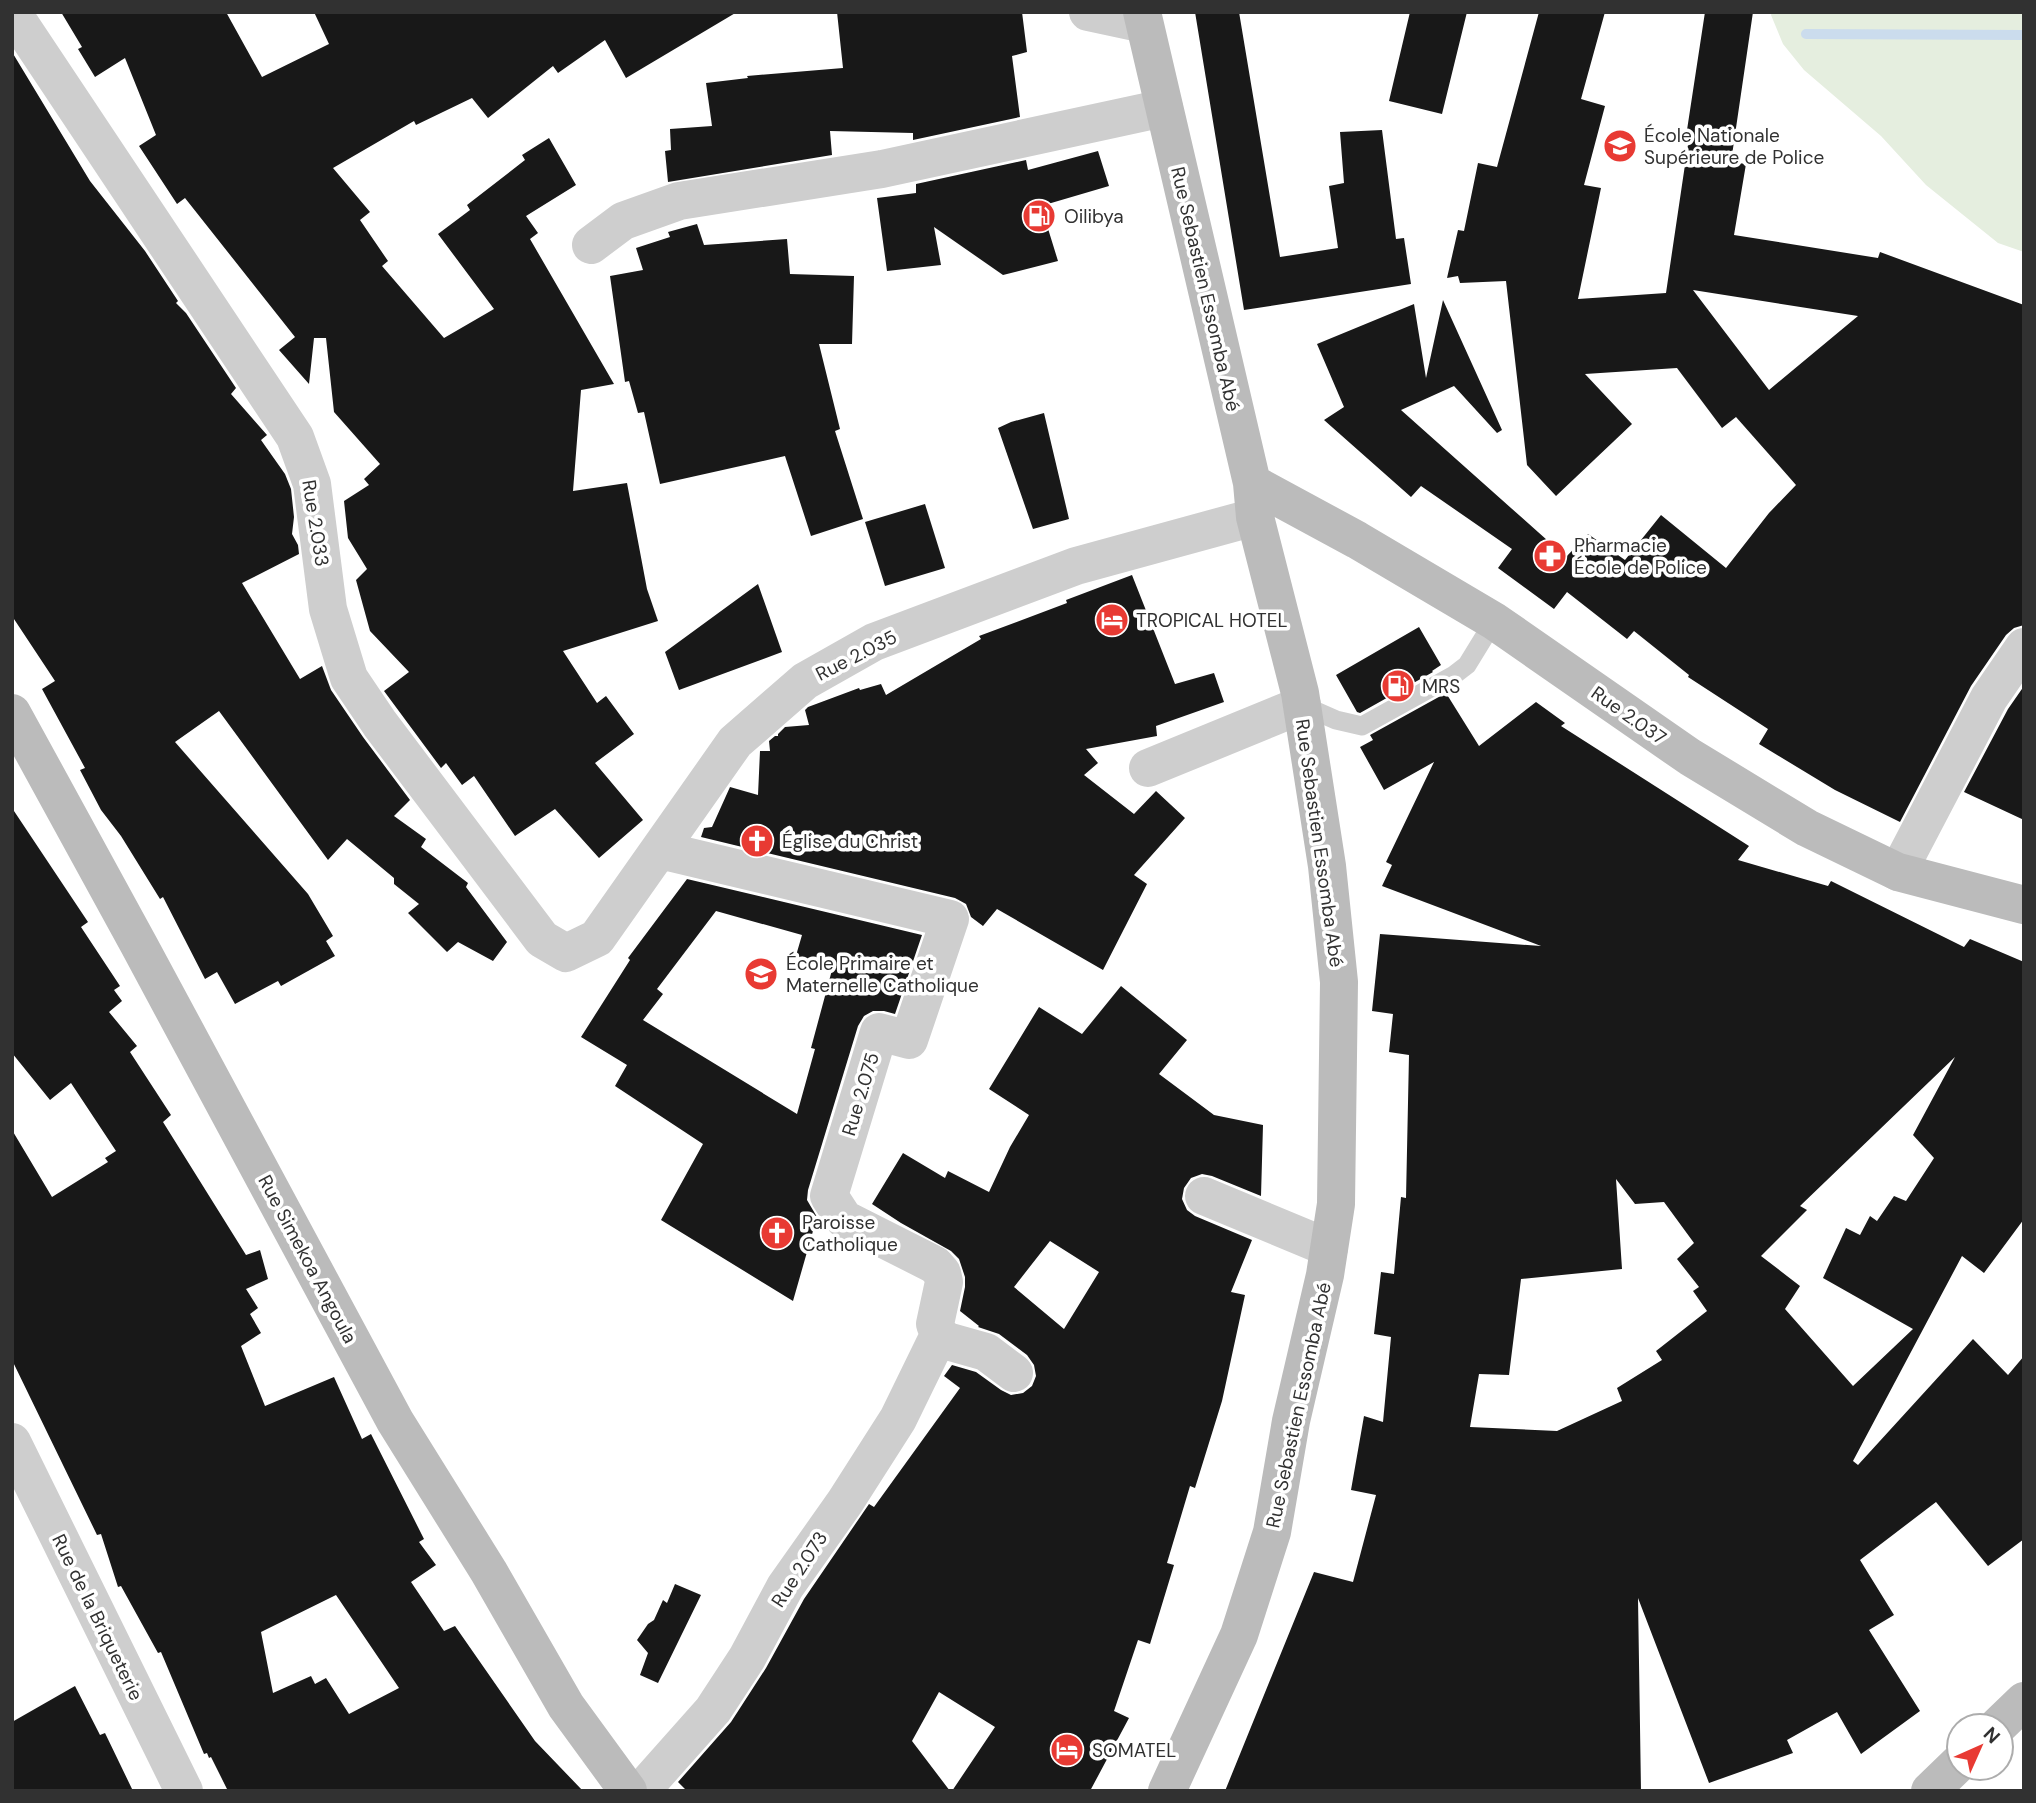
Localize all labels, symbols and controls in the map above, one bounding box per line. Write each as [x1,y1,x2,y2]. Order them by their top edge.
place label: École Nationale Supérieure de Police [1644,123,1824,170]
school or university icon: École Nationale Supérieure de Police [1601,127,1639,165]
street label: Rue Sebastien Essomba Abé [1165,164,1246,414]
fuel station icon: Oilibya [1020,197,1058,235]
place label: Oilibya [1064,204,1124,229]
street label: Rue 2.033 [296,478,335,568]
place label: Pharmacie École de Police [1574,533,1707,580]
pharmacy icon: Pharmacie École de Police [1531,537,1569,575]
hotel icon: TROPICAL HOTEL [1093,601,1131,639]
place label: TROPICAL HOTEL [1136,608,1287,633]
street label: Rue 2.035 [811,624,901,687]
fuel station icon: MRS [1379,667,1417,705]
place label: MRS [1422,674,1460,699]
street label: Rue 2.037 [1586,681,1671,750]
street label: Rue Sebastien Essomba Abé [1290,717,1349,969]
church icon: Église du Christ [738,822,776,860]
place label: Église du Christ [782,829,918,854]
place label: École Primaire et Maternelle Catholique [786,951,979,998]
school or university icon: École Primaire et Maternelle Catholique [742,955,780,993]
street label: Rue 2.075 [836,1049,885,1139]
street label: Rue Simekoa Angoula [253,1171,363,1348]
place label: Paroisse Catholique [802,1210,898,1257]
church icon: Paroisse Catholique [758,1214,796,1252]
street label: Rue Sebastien Essomba Abé [1260,1280,1337,1530]
street label: Rue 2.073 [766,1527,833,1612]
street label: Rue de la Briqueterie [46,1530,149,1705]
north arrow [1945,1712,2015,1782]
text: N [1978,1722,2005,1749]
hotel icon: SOMATEL [1048,1731,1086,1769]
place label: SOMATEL [1092,1738,1176,1763]

